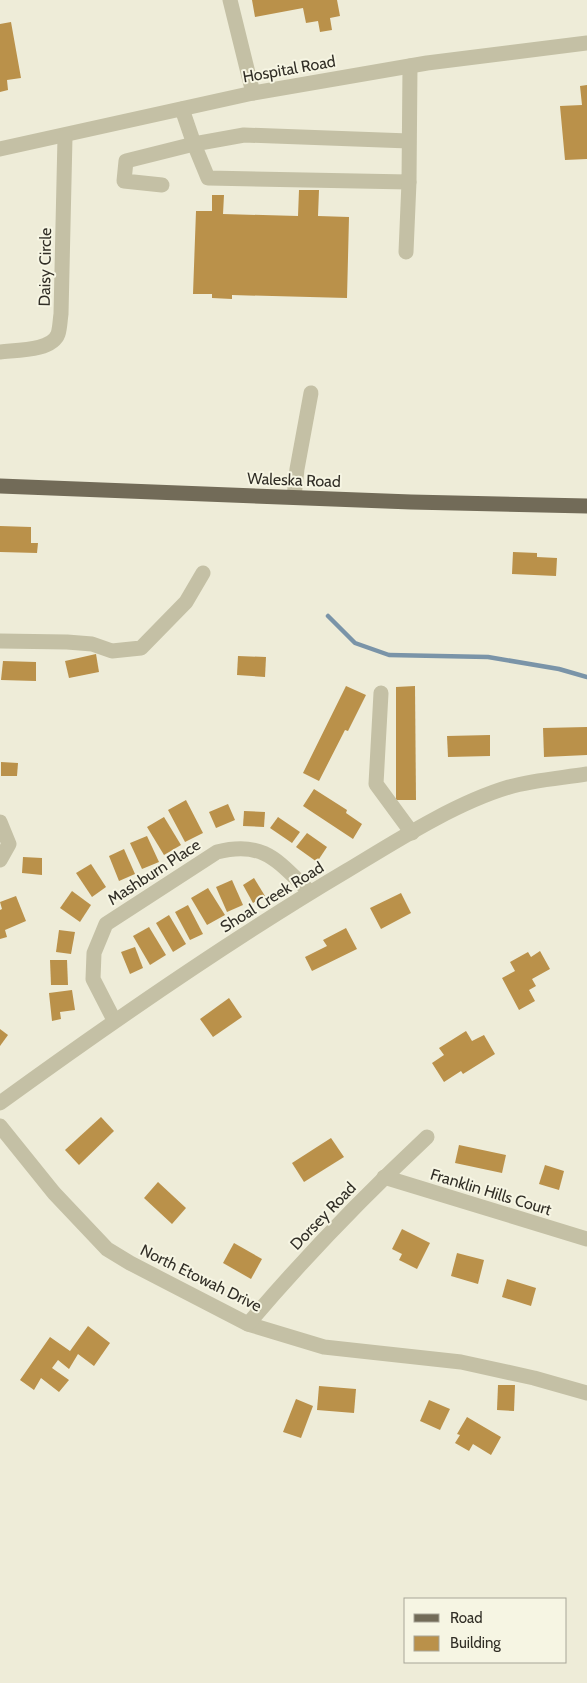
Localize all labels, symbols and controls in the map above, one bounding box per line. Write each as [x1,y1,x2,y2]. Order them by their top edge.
street label: Hospital Road [241,51,337,87]
street label: Daisy Circle [35,228,55,306]
street label: Waleska Road [247,469,341,491]
street label: Mashburn Place [104,835,204,909]
street label: Shoal Creek Road [217,858,327,936]
street label: Franklin Hills Court [428,1165,554,1220]
street label: Dorsey Road [286,1178,360,1254]
street label: North Etowah Drive [137,1240,265,1316]
legend [404,1598,567,1663]
text: Road [450,1609,483,1627]
text: Building [450,1634,501,1652]

